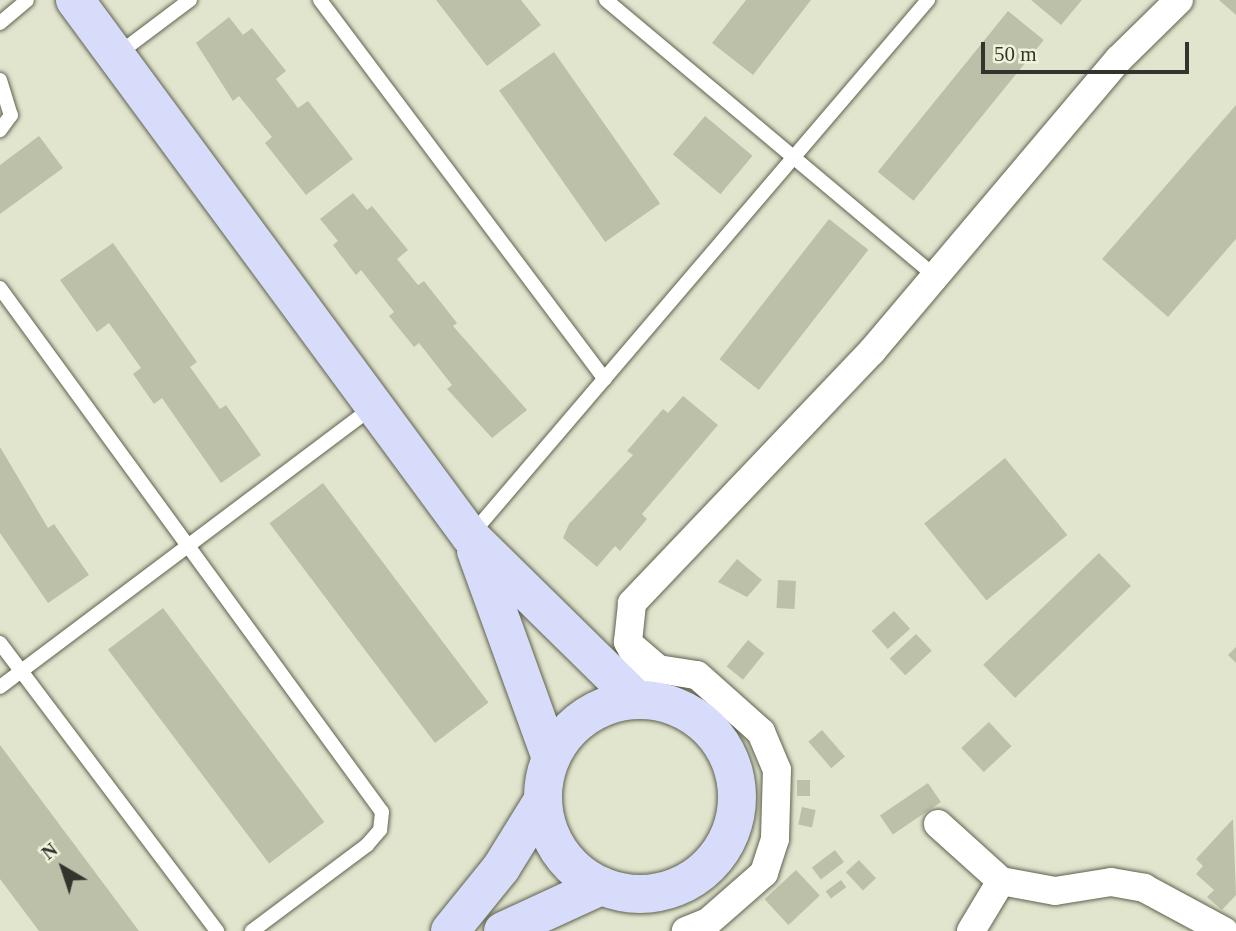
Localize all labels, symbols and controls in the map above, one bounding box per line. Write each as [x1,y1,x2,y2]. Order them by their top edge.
scale bar [984,28,1192,72]
text: 50 m [994,42,1037,66]
north arrow [28,833,98,903]
text: N [38,839,61,864]

